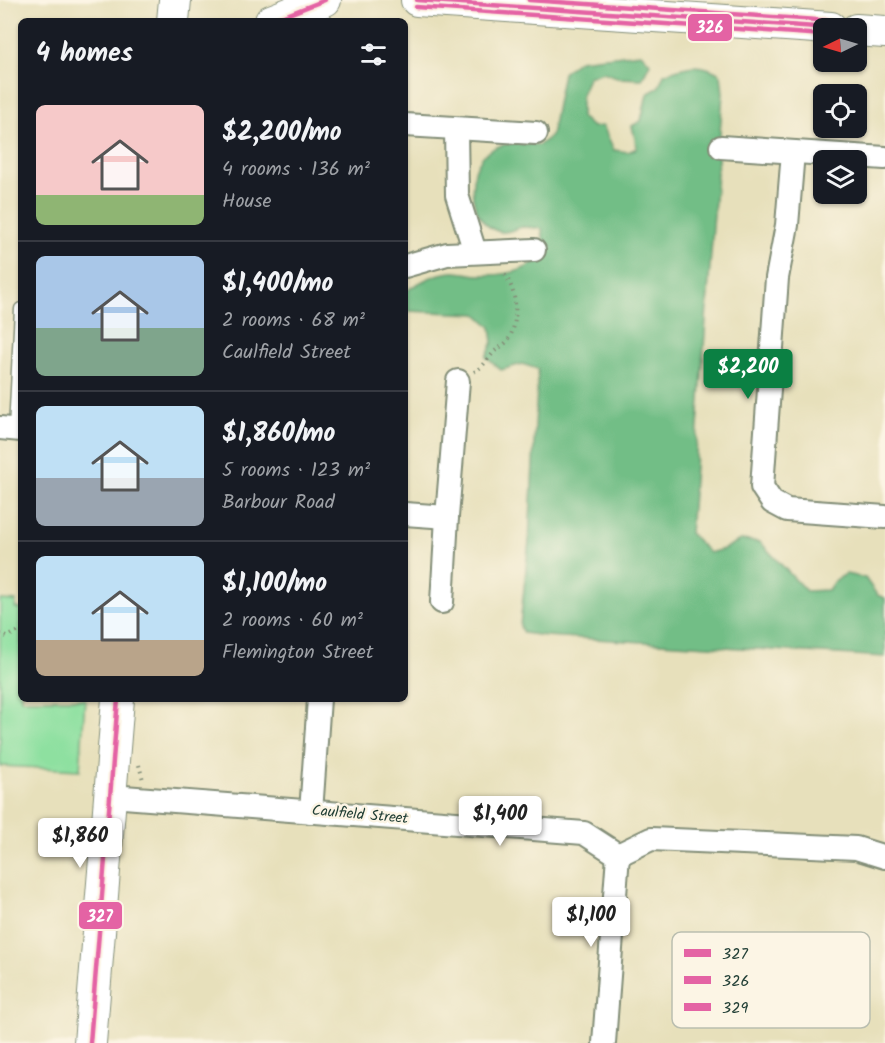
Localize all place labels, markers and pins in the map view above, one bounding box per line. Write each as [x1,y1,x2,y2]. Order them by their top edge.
pin: $2,200 [699,349,797,400]
pin: $1,400 [451,796,549,847]
pin: $1,860 [31,818,129,869]
pin: $1,100 [542,897,640,948]

